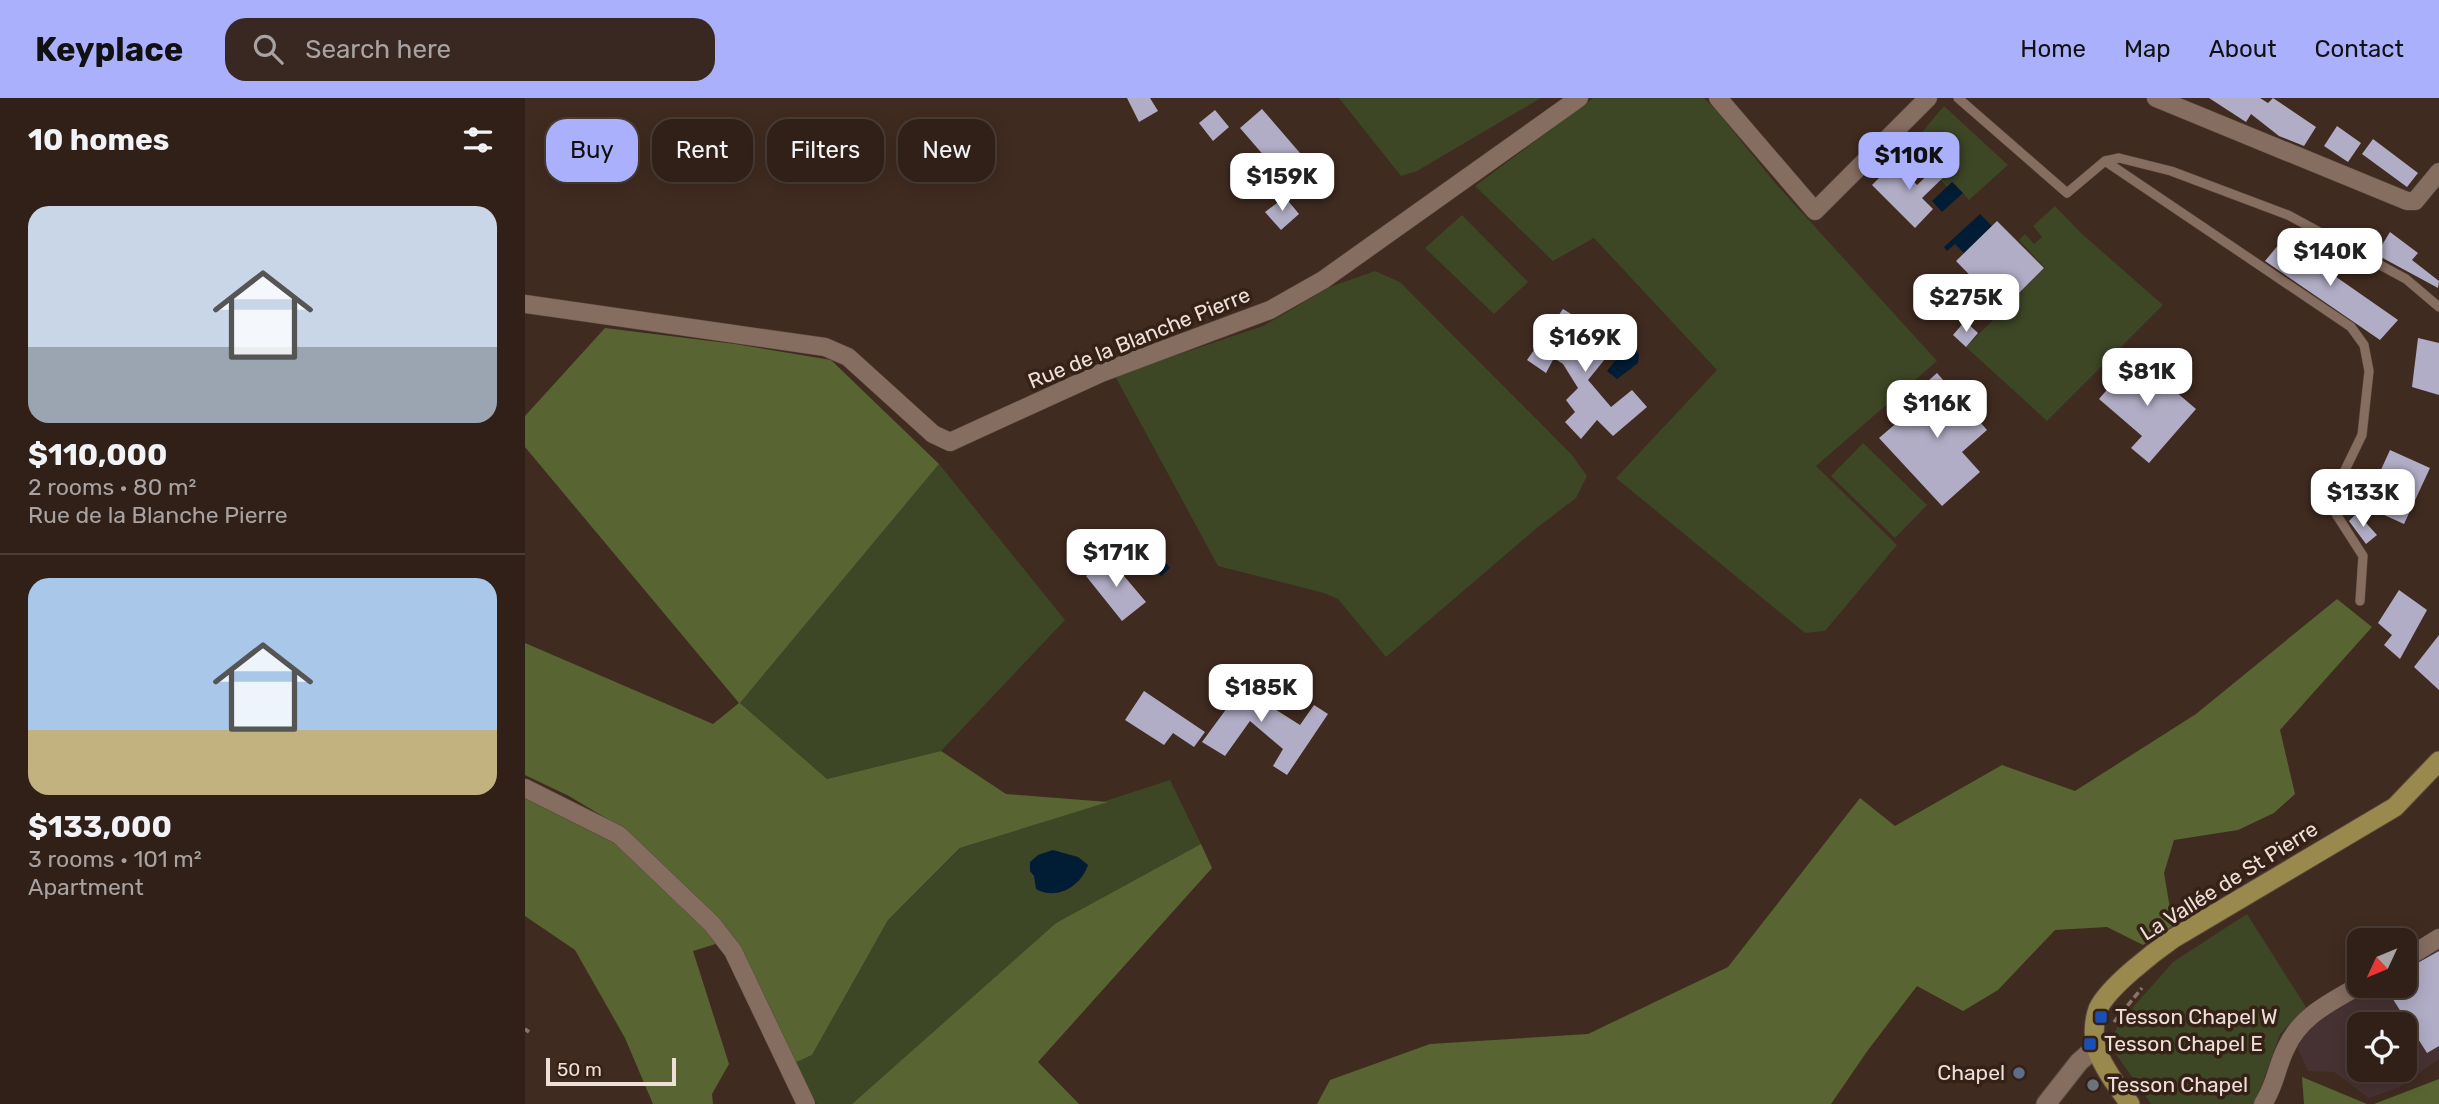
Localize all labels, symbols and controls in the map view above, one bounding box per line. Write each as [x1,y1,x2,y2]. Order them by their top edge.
search box [225,18,715,81]
text: Keyplace [35,30,183,69]
icon: search [249,30,287,68]
text: Search here [305,34,451,65]
text: Home [2020,35,2086,63]
text: Map [2124,35,2171,63]
text: About [2209,35,2277,63]
text: Contact [2315,35,2404,63]
chip: Buy [546,119,638,182]
chip: Rent [652,119,753,182]
chip: Filters [767,119,884,182]
chip: New [898,119,995,182]
icon: filters [459,121,497,159]
text: 10 homes [28,122,169,158]
pin: $110K [1860,132,1958,192]
text: $110K [1874,141,1944,169]
pin: $159K [1233,153,1331,213]
text: $159K [1246,162,1318,190]
pin: $140K [2281,228,2379,288]
text: $140K [2293,237,2367,265]
icon: home [200,252,326,378]
pin: $275K [1917,274,2015,334]
street label: Rue de la Blanche Pierre [1024,282,1253,394]
text: $275K [1929,283,2003,311]
pin: $169K [1536,314,1634,374]
text: $169K [1549,323,1621,351]
pin: $81K [2106,348,2188,408]
text: $81K [2118,357,2176,385]
pin: $116K [1888,380,1986,440]
text: $116K [1903,389,1971,417]
text: $110,000 [28,437,167,473]
pin: $133K [2314,470,2412,529]
text: 2 rooms · 80 m² [28,473,196,501]
text: $133K [2327,478,2399,506]
text: Rue de la Blanche Pierre [28,501,288,529]
pin: $171K [1067,530,1165,589]
text: $171K [1083,538,1149,566]
icon: home [200,624,326,750]
pin: $185K [1212,664,1310,724]
text: $185K [1225,673,1297,701]
text: $133,000 [28,809,172,845]
street label: La Vallée de St Pierre [2135,816,2322,945]
text: 3 rooms · 101 m² [28,845,202,873]
text: Apartment [28,873,144,901]
north arrow [2347,928,2417,998]
map controls [2347,928,2417,1082]
place label: Tesson Chapel W [2115,1004,2278,1029]
marker: Tesson Chapel W [2093,1009,2109,1025]
button: locate [2347,1012,2417,1082]
place label: Tesson Chapel E [2104,1031,2263,1056]
marker: Tesson Chapel E [2082,1036,2098,1052]
scale bar [546,1055,675,1087]
text: 50 m [557,1058,602,1081]
place label: Chapel [1937,1060,2005,1085]
marker: Chapel [2011,1065,2027,1081]
place label: Tesson Chapel [2107,1072,2248,1097]
marker: Tesson Chapel [2085,1077,2101,1093]

